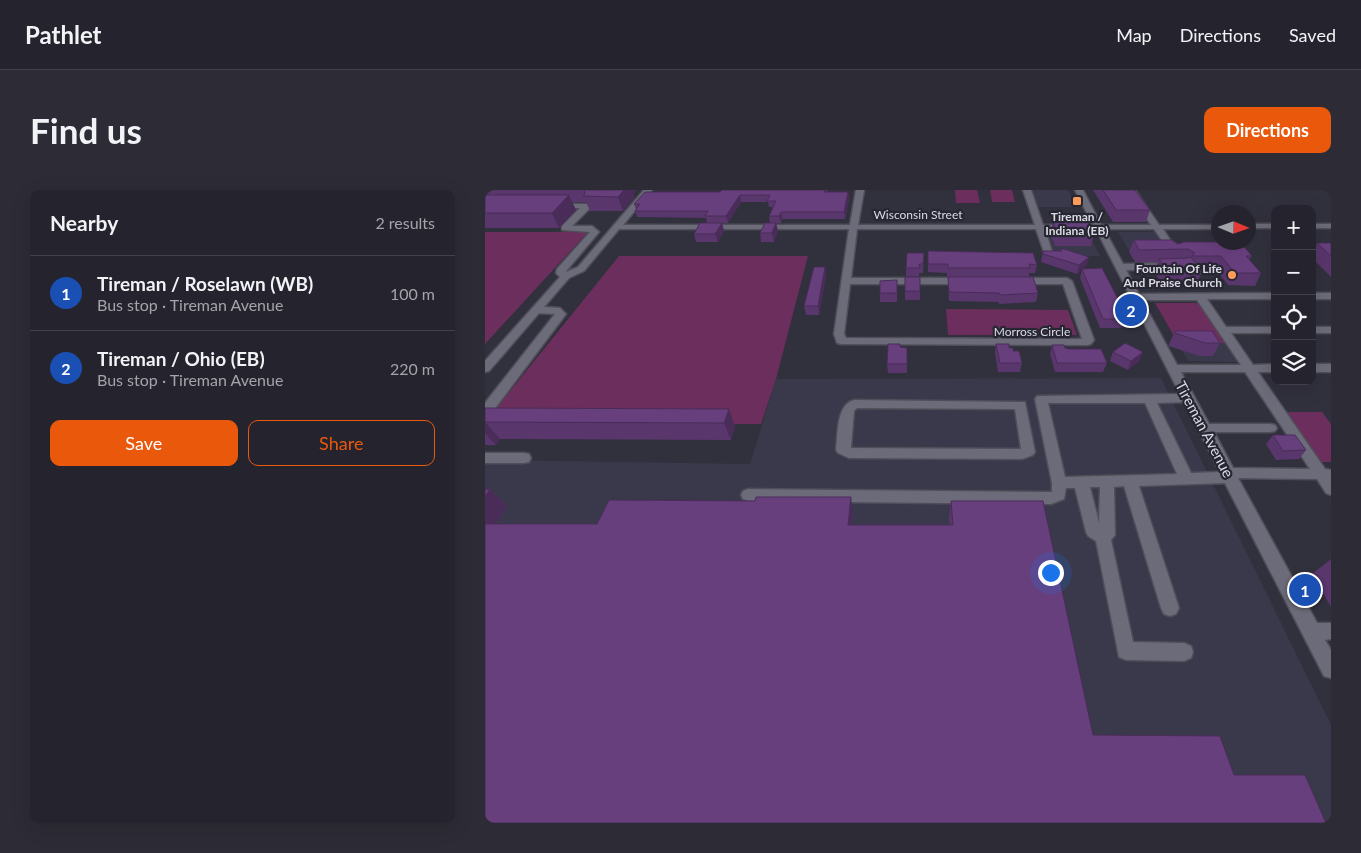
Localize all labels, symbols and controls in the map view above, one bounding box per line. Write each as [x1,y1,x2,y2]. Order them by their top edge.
text: Pathlet [25,20,102,49]
text: Map [1116,24,1152,46]
text: Directions [1180,24,1261,46]
text: Saved [1289,24,1336,46]
button: Directions [1204,107,1331,153]
text: Find us [30,109,142,151]
marker: Tireman / Indiana (EB) [1071,195,1083,207]
north arrow [1211,205,1256,250]
map controls [1271,205,1316,385]
button: + [1271,205,1316,250]
street label: Wisconsin Street [873,207,963,222]
place label: Tireman / Indiana (EB) [1045,209,1109,238]
text: Nearby [50,210,118,235]
text: 2 results [375,213,435,232]
button: − [1271,250,1316,295]
place label: Fountain Of Life And Praise Church [1122,261,1223,290]
marker: Fountain Of Life And Praise Church [1226,269,1238,281]
text: Tireman / Roselawn (WB) [97,272,313,295]
text: 1 [61,284,71,303]
text: 100 m [390,284,435,303]
pin: 2 [1115,291,1147,329]
text: Bus stop · Tireman Avenue [97,295,283,314]
button: locate [1271,295,1316,340]
street label: Morross Circle [994,324,1070,339]
button: layers [1271,340,1316,385]
text: Tireman / Ohio (EB) [97,347,265,370]
text: 2 [61,359,71,378]
text: 220 m [390,359,435,378]
text: Bus stop · Tireman Avenue [97,370,283,389]
street label: Tireman Avenue [1172,378,1238,480]
button: Save [50,420,238,466]
button: Share [248,420,435,466]
your location [1038,560,1064,586]
pin: 1 [1289,571,1321,609]

